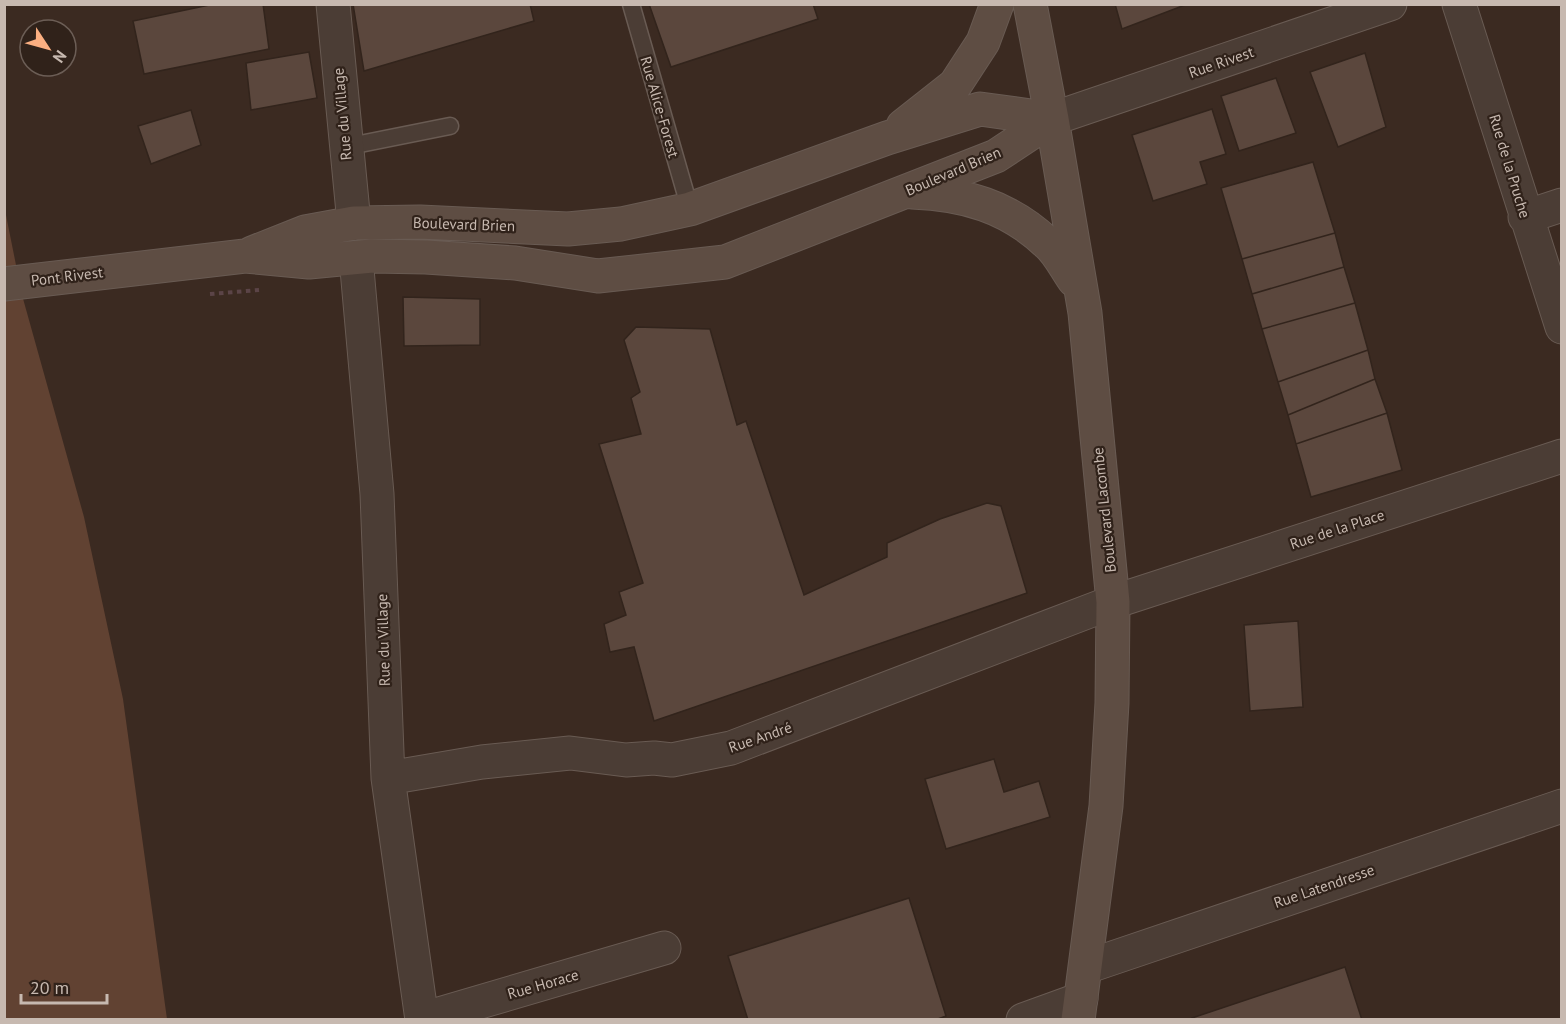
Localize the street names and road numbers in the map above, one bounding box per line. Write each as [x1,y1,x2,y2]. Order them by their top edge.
street label: Rue Rivest [1186,42,1256,82]
street label: Rue Alice-Forest [636,54,684,160]
street label: Rue du Village [328,67,356,161]
street label: Rue de la Pruche [1485,112,1535,220]
street label: Boulevard Brien [902,142,1004,200]
street label: Boulevard Brien [413,213,515,235]
street label: Pont Rivest [30,262,104,290]
street label: Boulevard Lacombe [1088,447,1120,573]
street label: Rue de la Place [1287,505,1387,553]
street label: Rue du Village [372,593,394,687]
street label: Rue André [726,717,794,757]
street label: Rue Latendresse [1271,860,1377,912]
street label: Rue Horace [505,965,581,1003]

